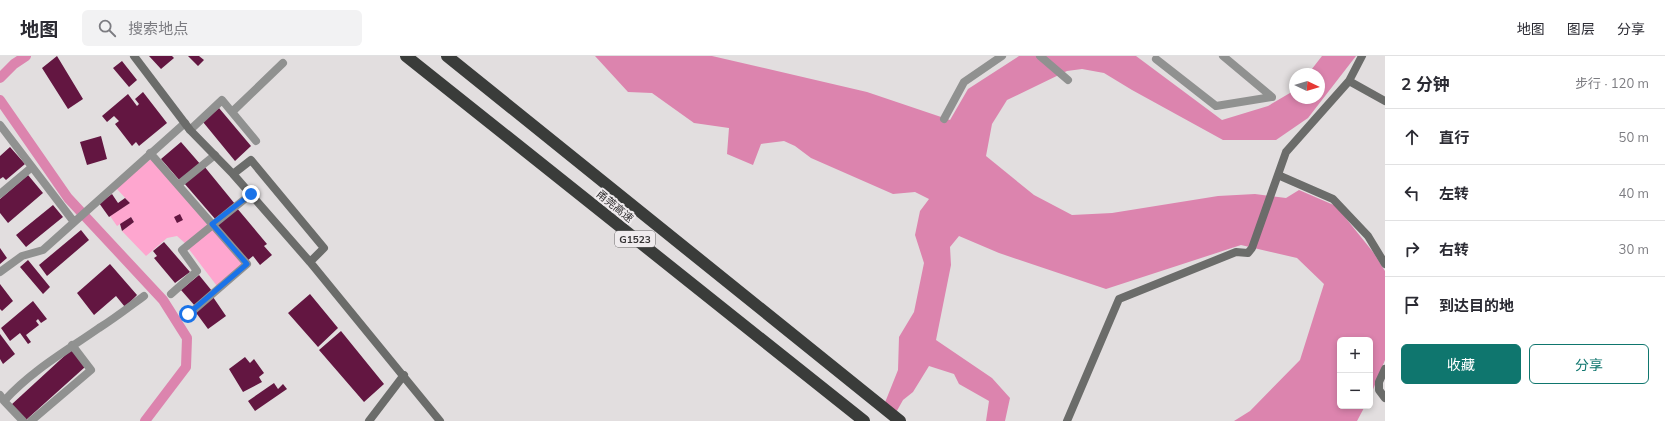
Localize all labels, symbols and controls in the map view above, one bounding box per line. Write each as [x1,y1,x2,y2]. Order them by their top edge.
search box [82,10,362,46]
text: 地图 [20,17,58,41]
icon: search [96,17,118,39]
text: 搜索地点 [128,19,188,38]
text: 地图 [1517,20,1545,38]
text: 图层 [1567,20,1595,38]
text: 分享 [1617,20,1645,38]
north arrow [1289,68,1325,104]
text: 2 分钟 [1401,73,1450,94]
text: 步行 · 120 m [1575,75,1649,91]
icon: ahead [1401,126,1423,148]
text: 直行 [1439,128,1469,147]
text: 50 m [1619,129,1649,145]
icon: left [1401,182,1423,204]
text: 左转 [1439,184,1469,203]
route end [242,185,260,203]
text: 40 m [1619,185,1649,201]
street label: 甬莞高速 [593,187,637,225]
road number: G1523 [615,231,655,247]
icon: right [1401,238,1423,260]
text: 右转 [1439,240,1469,259]
text: 30 m [1619,241,1649,257]
icon: arrive [1401,294,1423,316]
text: 到达目的地 [1439,296,1514,315]
route start [179,305,197,323]
map controls [1337,337,1373,409]
button: + [1337,337,1373,373]
button: 收藏 [1401,344,1521,384]
button: 分享 [1529,344,1649,384]
button: − [1337,373,1373,409]

